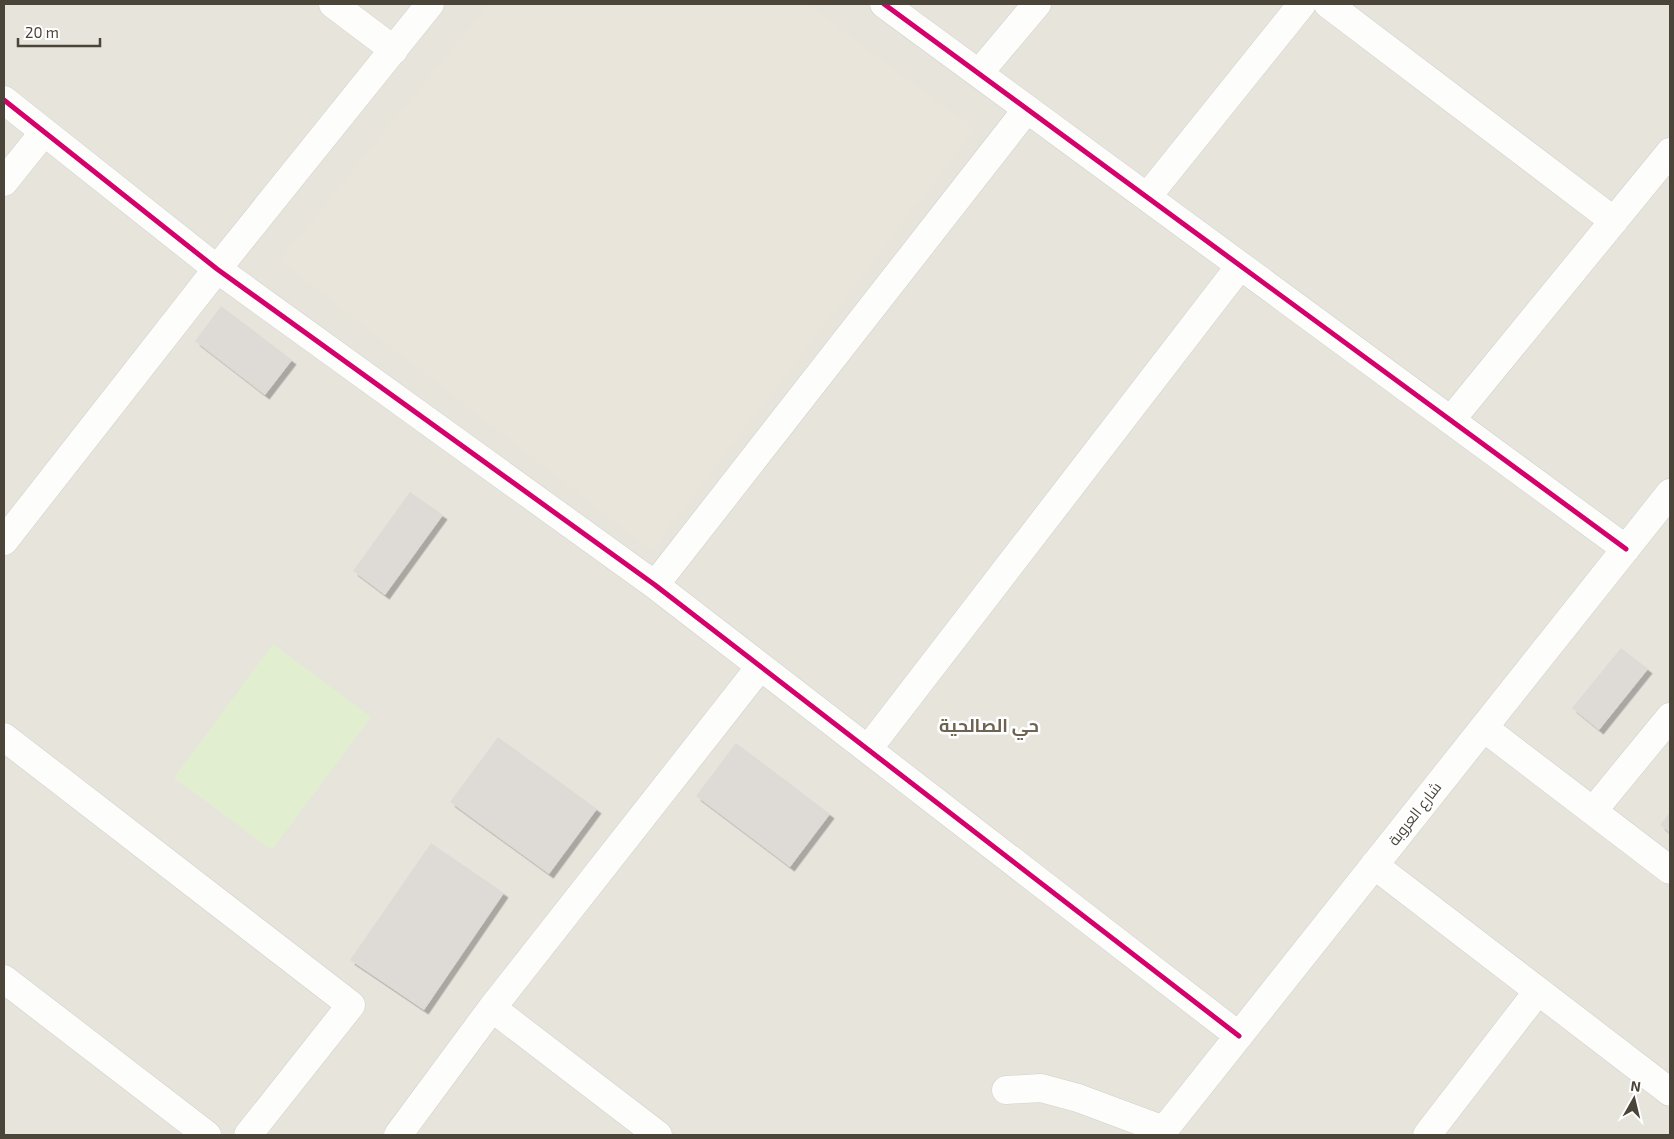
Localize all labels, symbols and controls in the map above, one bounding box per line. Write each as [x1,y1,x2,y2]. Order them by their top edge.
scale bar [18,15,100,47]
text: 20 m [25,23,59,41]
district label: حي الصالحية [939,714,1039,741]
street label: شارع العروبة [1384,778,1447,851]
north arrow [1609,1074,1659,1124]
text: N [1630,1077,1642,1095]

